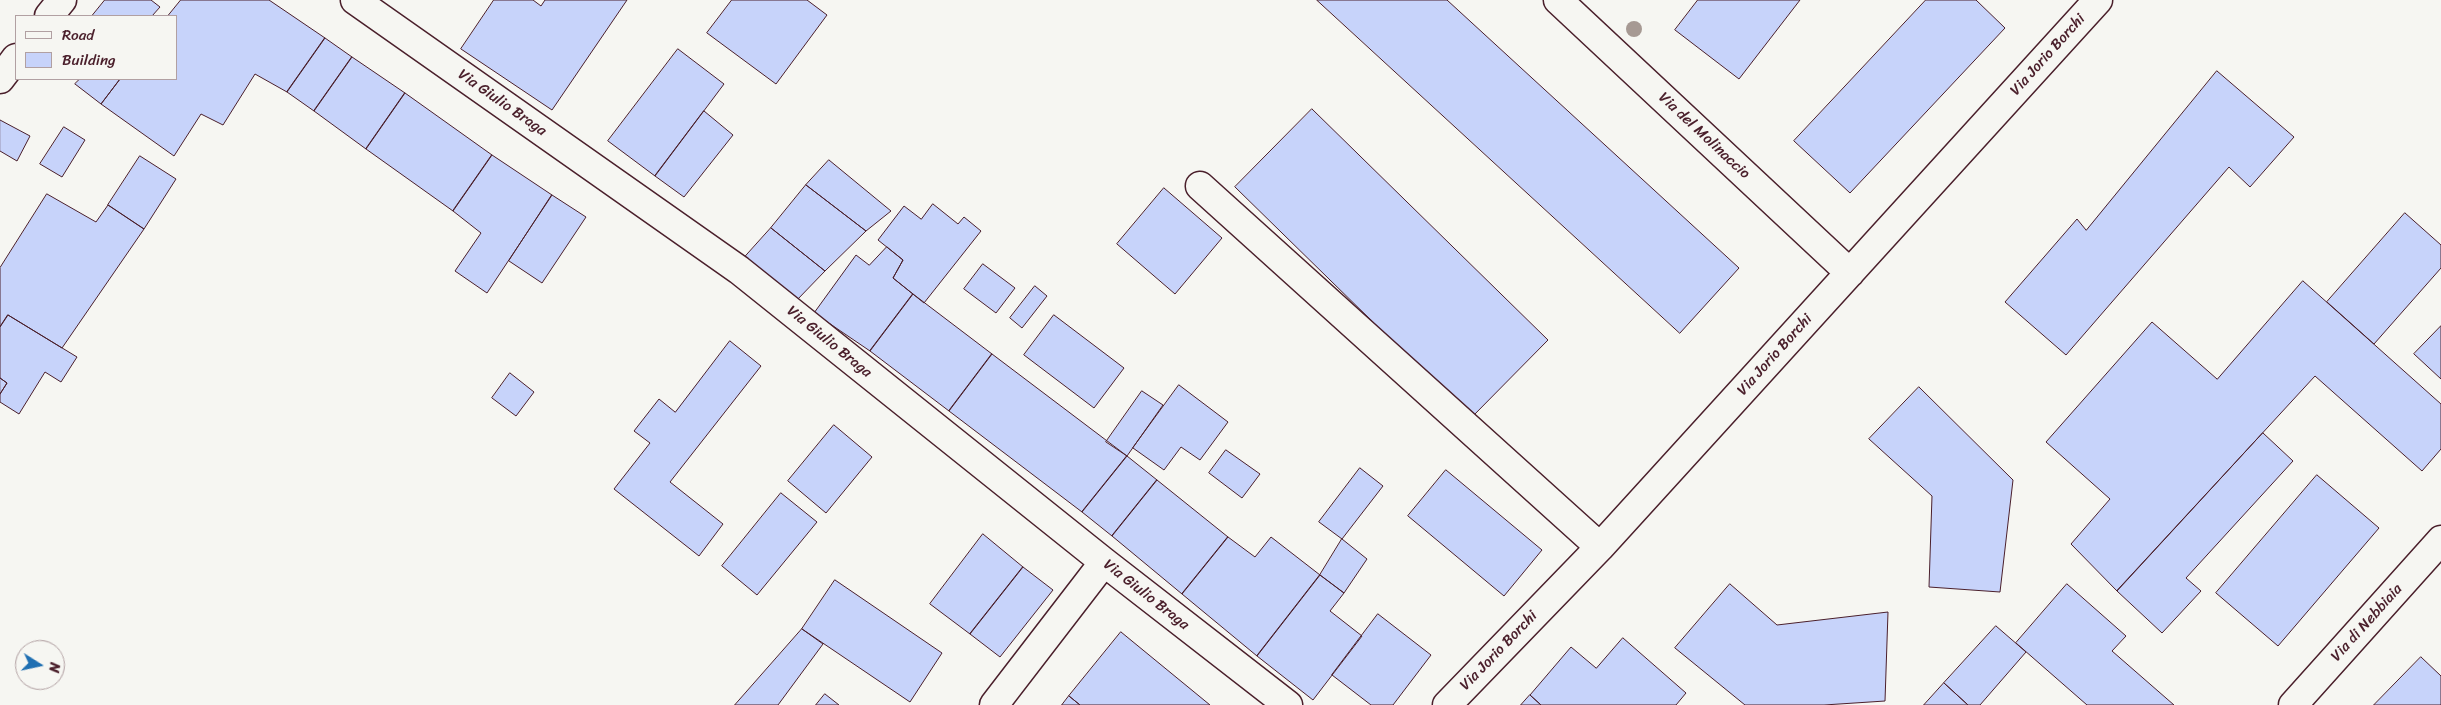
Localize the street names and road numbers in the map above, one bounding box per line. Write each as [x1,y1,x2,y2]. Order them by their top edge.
street label: Via Jorio Borchi [2007,11,2089,99]
street label: Via Giulio Braga [454,66,550,140]
street label: Via del Molinaccio [1654,89,1754,183]
street label: Via Giulio Braga [783,302,875,382]
street label: Via Jorio Borchi [1734,311,1816,399]
street label: Via Giulio Braga [1099,556,1193,634]
street label: Via di Nebbiaia [2327,581,2407,665]
street label: Via Jorio Borchi [1457,608,1541,694]

